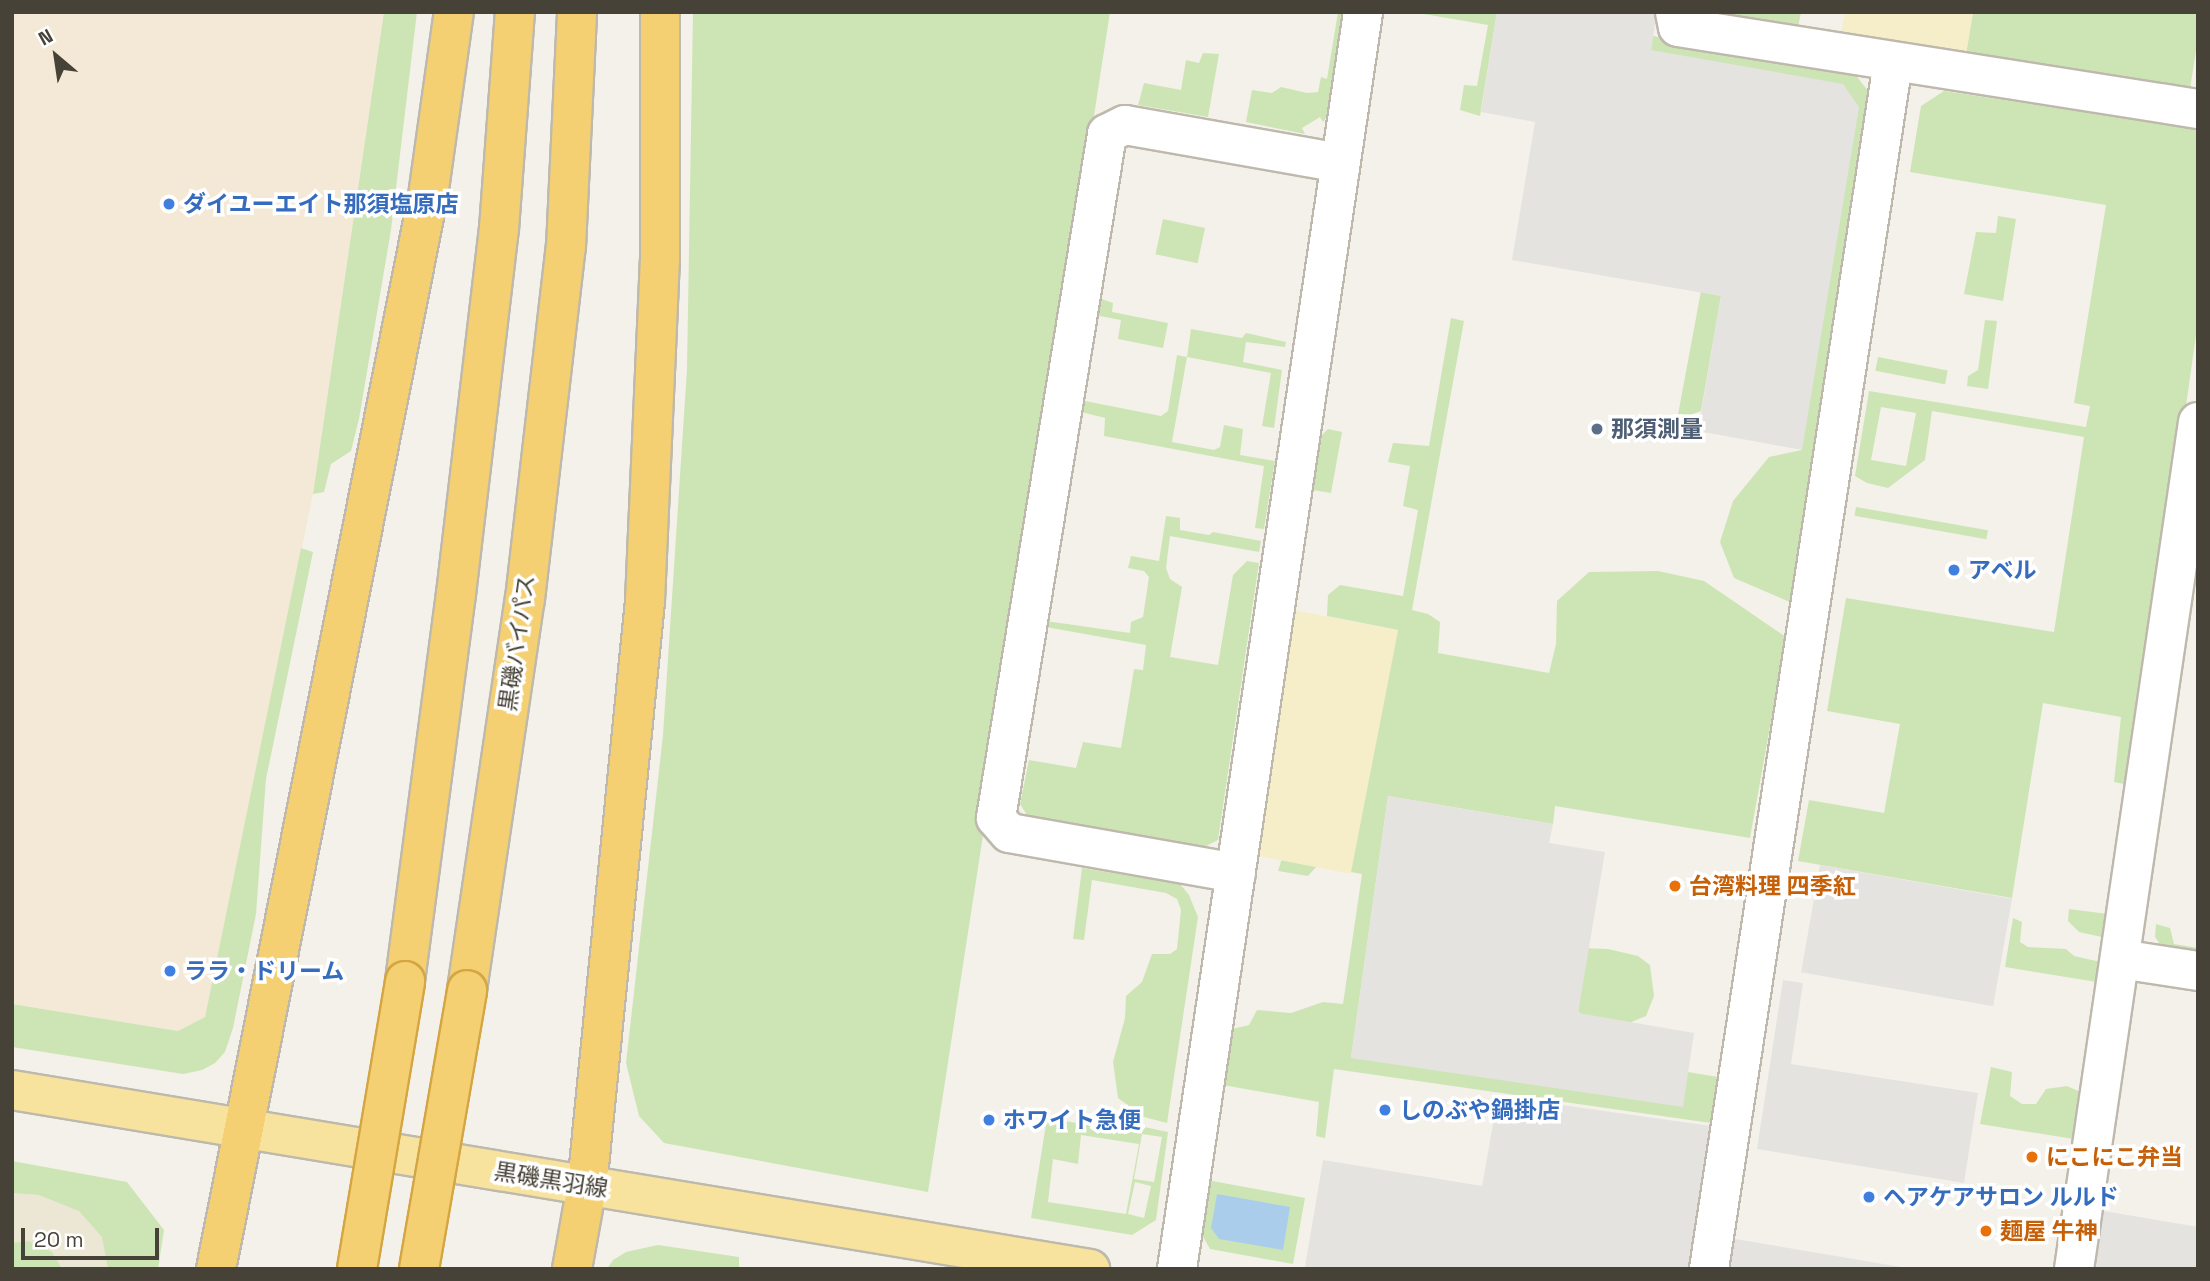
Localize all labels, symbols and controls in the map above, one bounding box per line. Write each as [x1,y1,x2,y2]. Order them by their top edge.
north arrow [21,21,91,91]
text: N [34,23,57,51]
place label: ダイユーエイト那須塩原店 [183,190,459,218]
marker: ダイユーエイト那須塩原店 [161,196,177,212]
place label: 那須測量 [1611,415,1703,443]
marker: 那須測量 [1589,421,1605,437]
place label: アベル [1968,556,2037,584]
marker: アベル [1946,562,1962,578]
street label: 黒磯バイパス [494,573,540,713]
place label: 台湾料理 四季紅 [1689,872,1856,900]
marker: 台湾料理 四季紅 [1667,878,1683,894]
place label: ララ・ドリーム [184,957,345,985]
marker: ララ・ドリーム [162,963,178,979]
place label: しのぶや鍋掛店 [1399,1096,1560,1124]
marker: しのぶや鍋掛店 [1377,1102,1393,1118]
place label: ホワイト急便 [1003,1106,1141,1134]
marker: ホワイト急便 [981,1112,997,1128]
place label: にこにこ弁当 [2046,1143,2184,1171]
marker: にこにこ弁当 [2024,1149,2040,1165]
street label: 黒磯黒羽線 [492,1157,610,1203]
place label: ヘアケアサロン ルルド [1883,1183,2119,1211]
marker: ヘアケアサロン ルルド [1861,1189,1877,1205]
scale bar [24,1214,163,1258]
place label: 麺屋 牛神 [2000,1217,2098,1245]
marker: 麺屋 牛神 [1978,1223,1994,1239]
text: 20 m [34,1226,84,1253]

